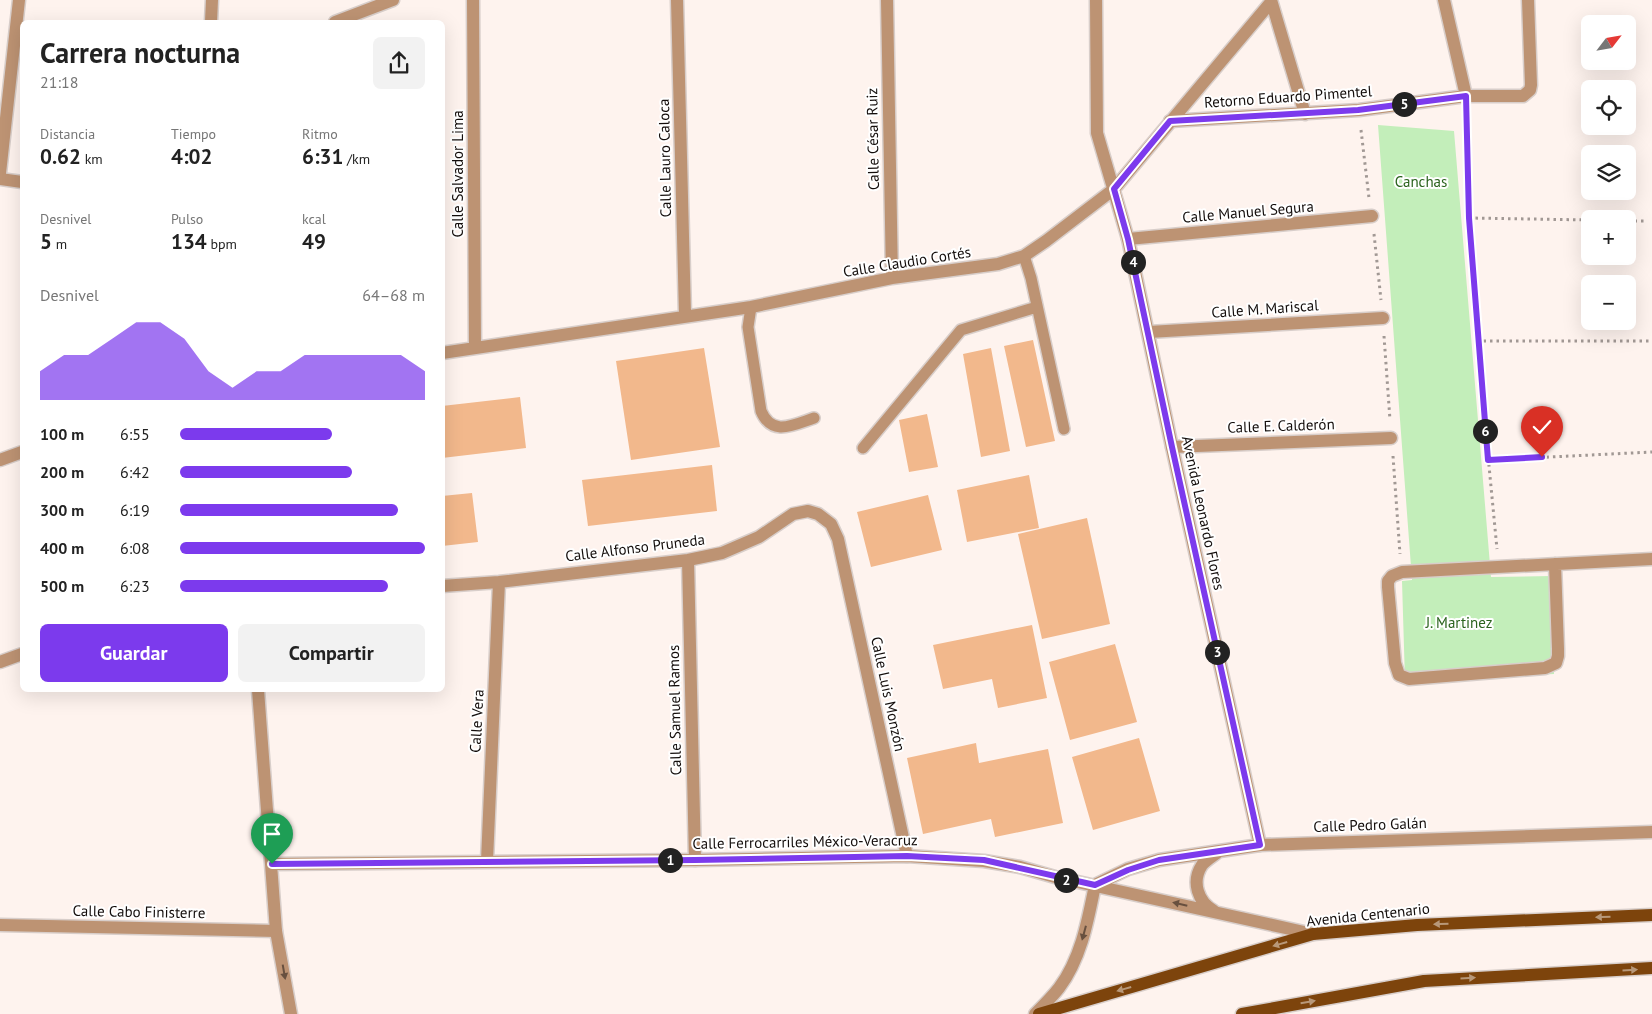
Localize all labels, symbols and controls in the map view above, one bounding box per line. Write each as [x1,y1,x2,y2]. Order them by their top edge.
north arrow [1581,15,1636,70]
map controls [1581,15,1636,330]
text: Carrera nocturna [40,34,240,71]
button: share [373,37,425,89]
text: 21:18 [40,72,78,92]
button: locate [1581,80,1636,135]
street label: Retorno Eduardo Pimentel [1203,81,1373,112]
street label: Calle César Ruiz [862,88,883,190]
pin: 5 [1392,92,1416,116]
text: 5 [1401,95,1408,113]
street label: Calle Lauro Caloca [654,99,675,217]
street label: Calle Salvador Lima [448,110,467,238]
text: Distancia [40,125,95,143]
text: Tiempo [171,125,216,143]
text: Ritmo [302,125,338,143]
text: 0.62 [40,143,81,170]
text: 4:02 [171,143,212,170]
text: 6:31 [302,143,343,170]
button: layers [1581,145,1636,200]
text: km [81,150,103,168]
text: /km [343,150,370,168]
park label: Canchas [1395,172,1447,191]
street label: Calle Manuel Segura [1181,196,1314,227]
text: Desnivel [40,210,91,228]
text: Pulso [171,210,203,228]
text: kcal [302,210,326,228]
button: + [1581,210,1636,265]
text: 5 [40,228,52,255]
text: 134 [171,228,207,255]
text: 49 [302,228,326,255]
text: m [52,235,67,253]
text: bpm [207,235,237,253]
street label: Calle Claudio Cortés [842,242,972,281]
pin: 4 [1120,250,1146,274]
text: 4 [1130,253,1137,271]
button: − [1581,275,1636,330]
text: Desnivel [40,285,99,305]
text: 64–68 m [362,285,425,305]
street label: Calle M. Mariscal [1211,295,1320,322]
pin [1521,406,1563,457]
icon: check [1528,413,1556,441]
street label: Calle E. Calderón [1227,414,1335,437]
pin: 6 [1472,418,1498,444]
text: 6 [1482,422,1489,440]
text: 100 m [40,424,84,444]
text: 6:55 [120,424,150,444]
street label: Avenida Leonardo Flores [1178,434,1229,592]
text: 200 m [40,462,84,482]
text: 6:42 [120,462,150,482]
text: 300 m [40,500,84,520]
text: 6:19 [120,500,150,520]
street label: Calle Alfonso Pruneda [564,530,706,565]
text: 400 m [40,538,84,558]
text: 6:08 [120,538,150,558]
text: 500 m [40,576,84,596]
text: 6:23 [120,576,150,596]
park label: J. Martinez [1425,613,1492,632]
button: Guardar [40,624,228,682]
button: Compartir [238,624,425,682]
street label: Calle Luis Monzón [867,635,910,753]
pin: 3 [1204,640,1230,664]
text: 3 [1214,643,1221,661]
street label: Calle Samuel Ramos [664,645,685,775]
street label: Calle Vera [465,689,488,753]
pin [251,813,293,864]
street label: Calle Pedro Galán [1313,813,1427,836]
icon: arrive [258,820,286,848]
street label: Calle Ferrocarriles México-Veracruz [692,830,918,853]
pin: 1 [658,848,682,872]
text: 1 [667,851,674,869]
pin: 2 [1054,868,1078,892]
text: 2 [1063,871,1070,889]
street label: Avenida Centenario [1305,899,1431,930]
one-way arrow [1172,900,1188,908]
street label: Calle Cabo Finisterre [72,901,206,922]
one-way arrow [1595,914,1611,922]
one-way arrow [1433,920,1449,928]
one-way arrow [1080,925,1088,940]
one-way arrow [1273,940,1288,948]
one-way arrow [280,965,288,981]
one-way arrow [1623,965,1639,973]
one-way arrow [1460,974,1476,982]
one-way arrow [1117,986,1132,994]
one-way arrow [1300,997,1316,1005]

